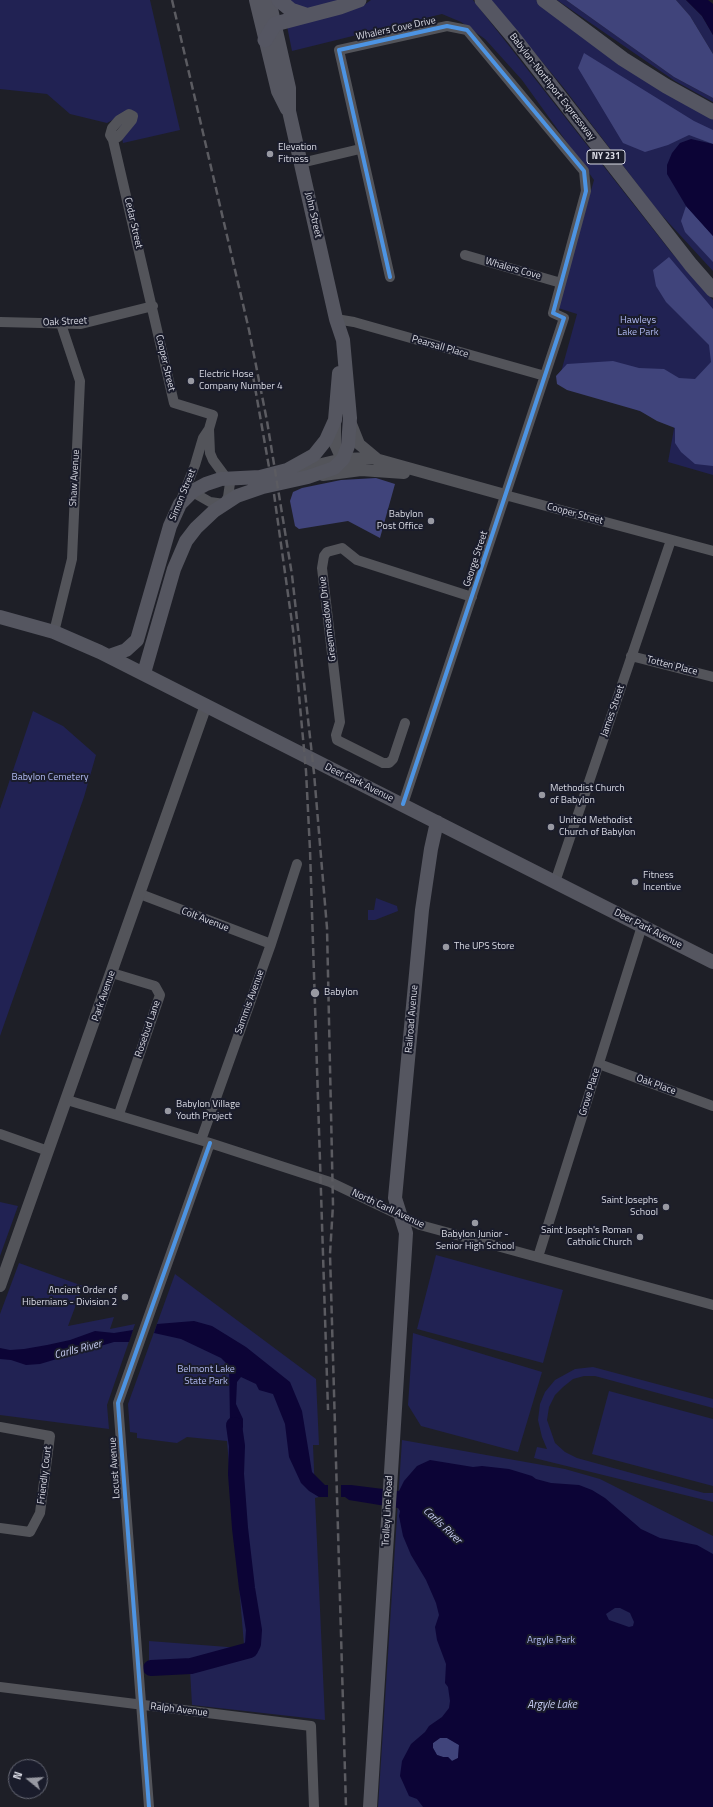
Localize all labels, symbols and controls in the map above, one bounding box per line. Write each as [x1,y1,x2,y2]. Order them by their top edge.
street label: Whalers Cove Drive [355,15,437,43]
street label: Babylon-Northport Expressway [506,31,598,143]
place label: Elevation Fitness [278,142,317,166]
marker: Elevation Fitness [265,149,275,159]
road number: NY 231 [587,150,625,164]
street label: John Street [302,191,324,239]
street label: Cedar Street [121,196,145,250]
street label: Whalers Cove [484,255,542,283]
street label: Oak Street [43,315,87,329]
park label: Hawleys Lake Park [618,315,658,338]
street label: Pearsall Place [410,333,470,361]
street label: Cooper Street [153,334,177,392]
place label: Electric Hose Company Number 4 [199,369,283,392]
marker: Electric Hose Company Number 4 [186,376,196,386]
street label: Shaw Avenue [68,449,82,507]
street label: Simon Street [167,467,199,523]
street label: Cooper Street [546,501,604,527]
place label: Babylon Post Office [377,509,423,532]
marker: Babylon Post Office [426,516,436,526]
street label: George Street [461,530,491,588]
street label: Greenmeadow Drive [317,576,339,662]
street label: Totten Place [645,654,699,678]
street label: James Street [599,684,627,738]
street label: Deer Park Avenue [323,761,395,805]
park label: Babylon Cemetery [12,772,88,784]
place label: Methodist Church of Babylon [550,783,625,806]
marker: Methodist Church of Babylon [537,790,547,800]
place label: United Methodist Church of Babylon [559,815,635,838]
marker: United Methodist Church of Babylon [546,822,556,832]
place label: Fitness Incentive [643,870,681,894]
marker: Fitness Incentive [630,877,640,887]
street label: Colt Avenue [180,905,230,935]
street label: Deer Park Avenue [612,907,684,951]
place label: The UPS Store [454,941,514,953]
marker: The UPS Store [441,942,451,952]
street label: Sammis Avenue [233,968,267,1036]
street label: Park Avenue [90,969,118,1023]
street label: Railroad Avenue [403,985,421,1053]
marker: Babylon [309,987,321,999]
place label: Babylon [324,987,358,999]
street label: Rosebud Lane [133,999,163,1059]
street label: Grove Place [577,1067,603,1117]
street label: Oak Place [635,1072,677,1098]
place label: Babylon Village Youth Project [176,1099,240,1122]
marker: Babylon Village Youth Project [163,1106,173,1116]
street label: North Carll Avenue [350,1187,426,1231]
place label: Saint Josephs School [601,1195,658,1218]
marker: Saint Josephs School [661,1202,671,1212]
marker: Babylon Junior - Senior High School [470,1218,480,1228]
place label: Saint Joseph's Roman Catholic Church [541,1225,632,1248]
place label: Babylon Junior - Senior High School [436,1229,514,1252]
marker: Saint Joseph's Roman Catholic Church [635,1232,645,1242]
place label: Ancient Order of Hibernians - Division 2 [22,1285,117,1308]
marker: Ancient Order of Hibernians - Division 2 [120,1292,130,1302]
water label: Carlls River [53,1338,103,1362]
park label: Belmont Lake State Park [177,1364,235,1388]
street label: Locust Avenue [107,1437,123,1499]
street label: Friendly Court [35,1445,55,1505]
street label: Trolley Line Road [380,1475,396,1547]
water label: Carlls River [420,1505,464,1547]
park label: Argyle Park [527,1635,575,1647]
water label: Argyle Lake [527,1698,577,1712]
street label: Ralph Avenue [150,1701,208,1719]
north arrow [8,1759,48,1799]
text: N [9,1770,26,1782]

